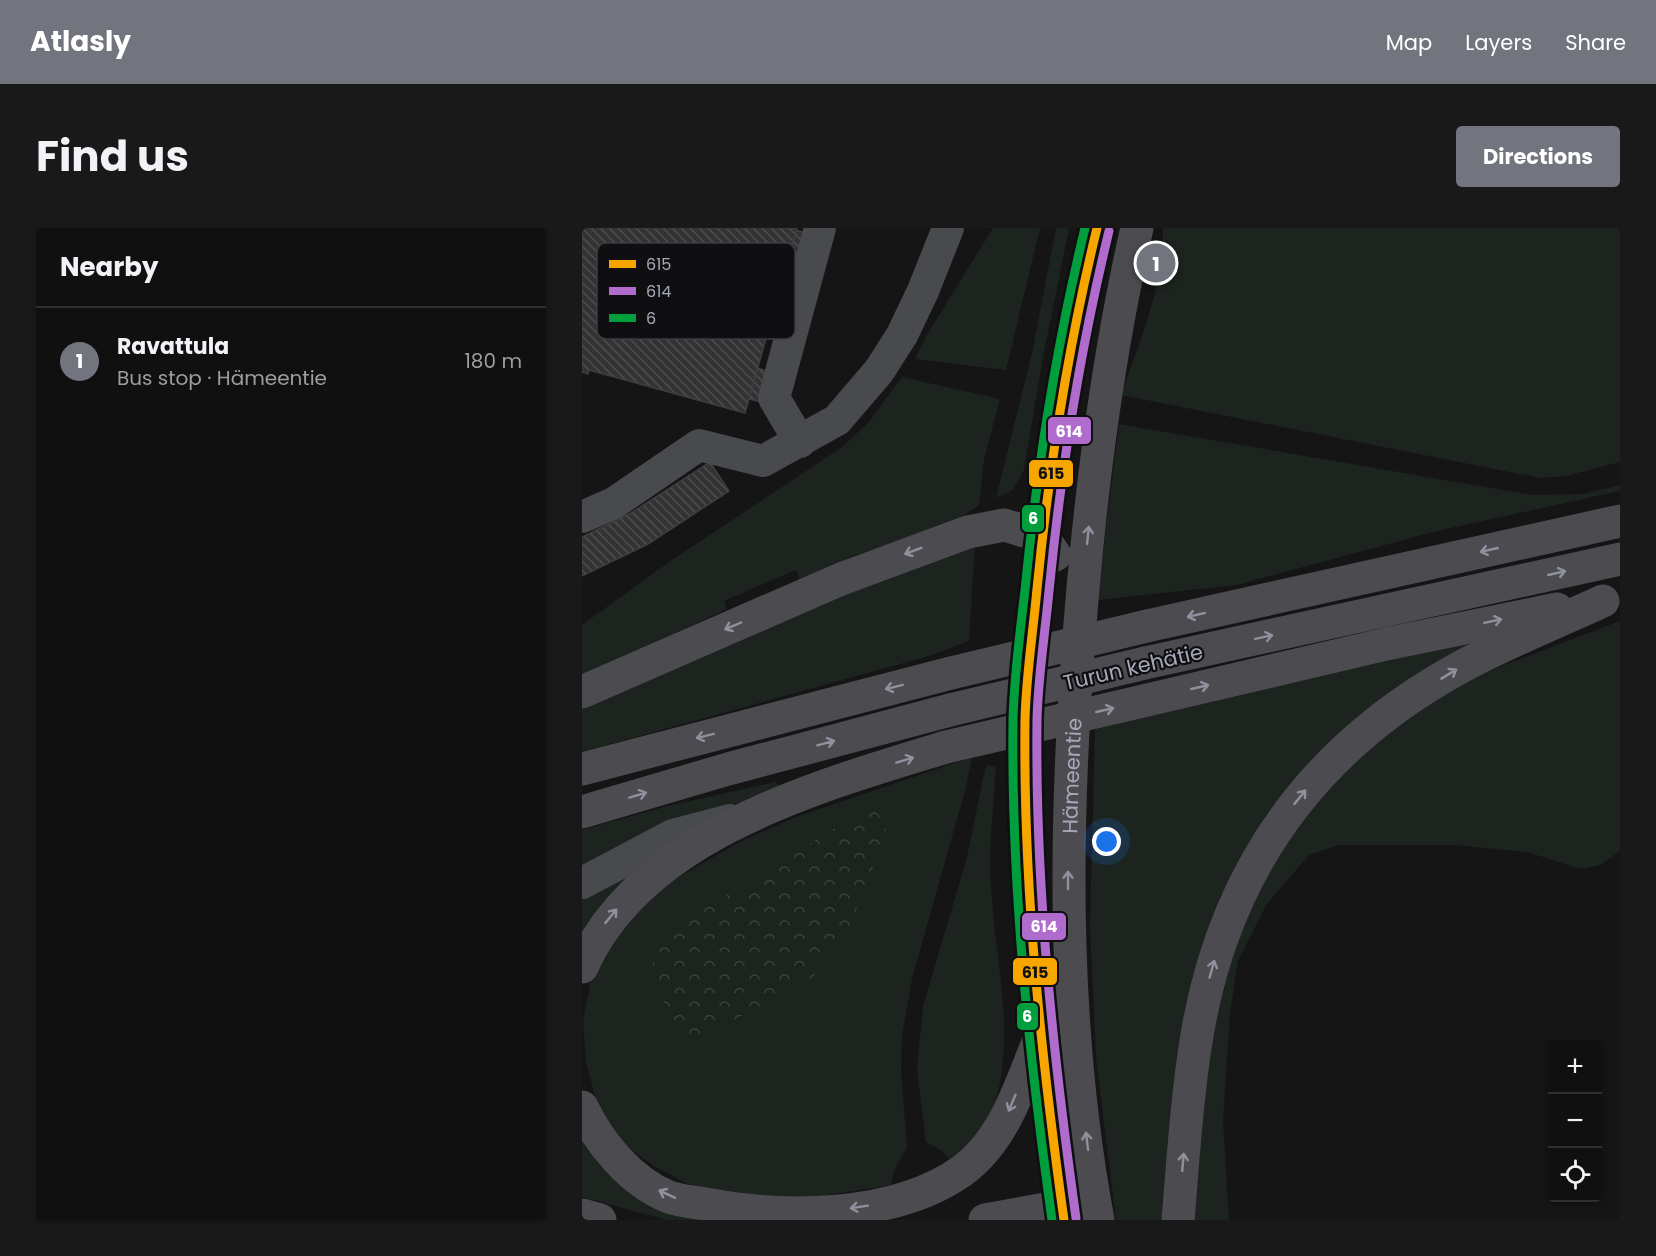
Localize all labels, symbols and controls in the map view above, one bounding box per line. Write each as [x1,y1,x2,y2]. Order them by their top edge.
text: Atlasly [30,22,131,61]
text: Map [1386,28,1432,57]
text: Layers [1465,28,1532,57]
text: Share [1565,28,1626,57]
button: Directions [1456,126,1620,187]
text: Find us [36,127,189,186]
pin: 1 [1136,240,1176,285]
legend [597,243,795,339]
text: Nearby [60,249,158,285]
text: 615 [646,253,671,276]
text: 614 [646,280,671,303]
text: 6 [646,307,656,330]
text: Ravattula [117,331,229,362]
text: 1 [76,347,83,375]
text: 180 m [464,347,522,375]
text: Bus stop · Hämeentie [117,364,327,392]
line badge: 614 [1047,416,1092,445]
text: 614 [1055,420,1083,443]
line badge: 615 [1028,459,1074,488]
text: 615 [1038,462,1064,485]
line badge: 6 [1021,504,1045,533]
text: 6 [1028,507,1038,530]
one-way arrow [1083,526,1094,546]
one-way arrow [1479,544,1498,556]
one-way arrow [904,547,923,558]
one-way arrow [1547,567,1566,579]
one-way arrow [1187,610,1206,622]
one-way arrow [1482,615,1502,626]
one-way arrow [724,621,742,632]
one-way arrow [1254,631,1273,643]
street label: Turun kehätie [1060,637,1206,697]
one-way arrow [1441,667,1458,680]
one-way arrow [1190,681,1209,693]
one-way arrow [885,682,904,694]
one-way arrow [1095,703,1114,715]
street label: Hämeentie [1055,717,1088,834]
one-way arrow [696,730,715,742]
one-way arrow [816,737,835,749]
one-way arrow [895,754,914,765]
one-way arrow [628,789,647,800]
one-way arrow [1294,789,1307,805]
your location [1092,827,1121,856]
one-way arrow [1062,870,1074,890]
one-way arrow [605,908,618,924]
line badge: 614 [1021,912,1067,941]
text: 614 [1030,915,1058,938]
line badge: 615 [1012,957,1058,986]
one-way arrow [1207,960,1219,979]
text: 615 [1022,961,1048,984]
line badge: 6 [1016,1002,1039,1031]
text: 6 [1022,1005,1032,1028]
map controls [1548,1040,1602,1202]
button: + [1548,1040,1602,1094]
one-way arrow [1006,1094,1017,1112]
button: − [1548,1094,1602,1148]
one-way arrow [1081,1132,1092,1152]
button: locate [1548,1148,1602,1202]
one-way arrow [1178,1152,1189,1172]
one-way arrow [658,1188,676,1200]
one-way arrow [850,1202,869,1213]

